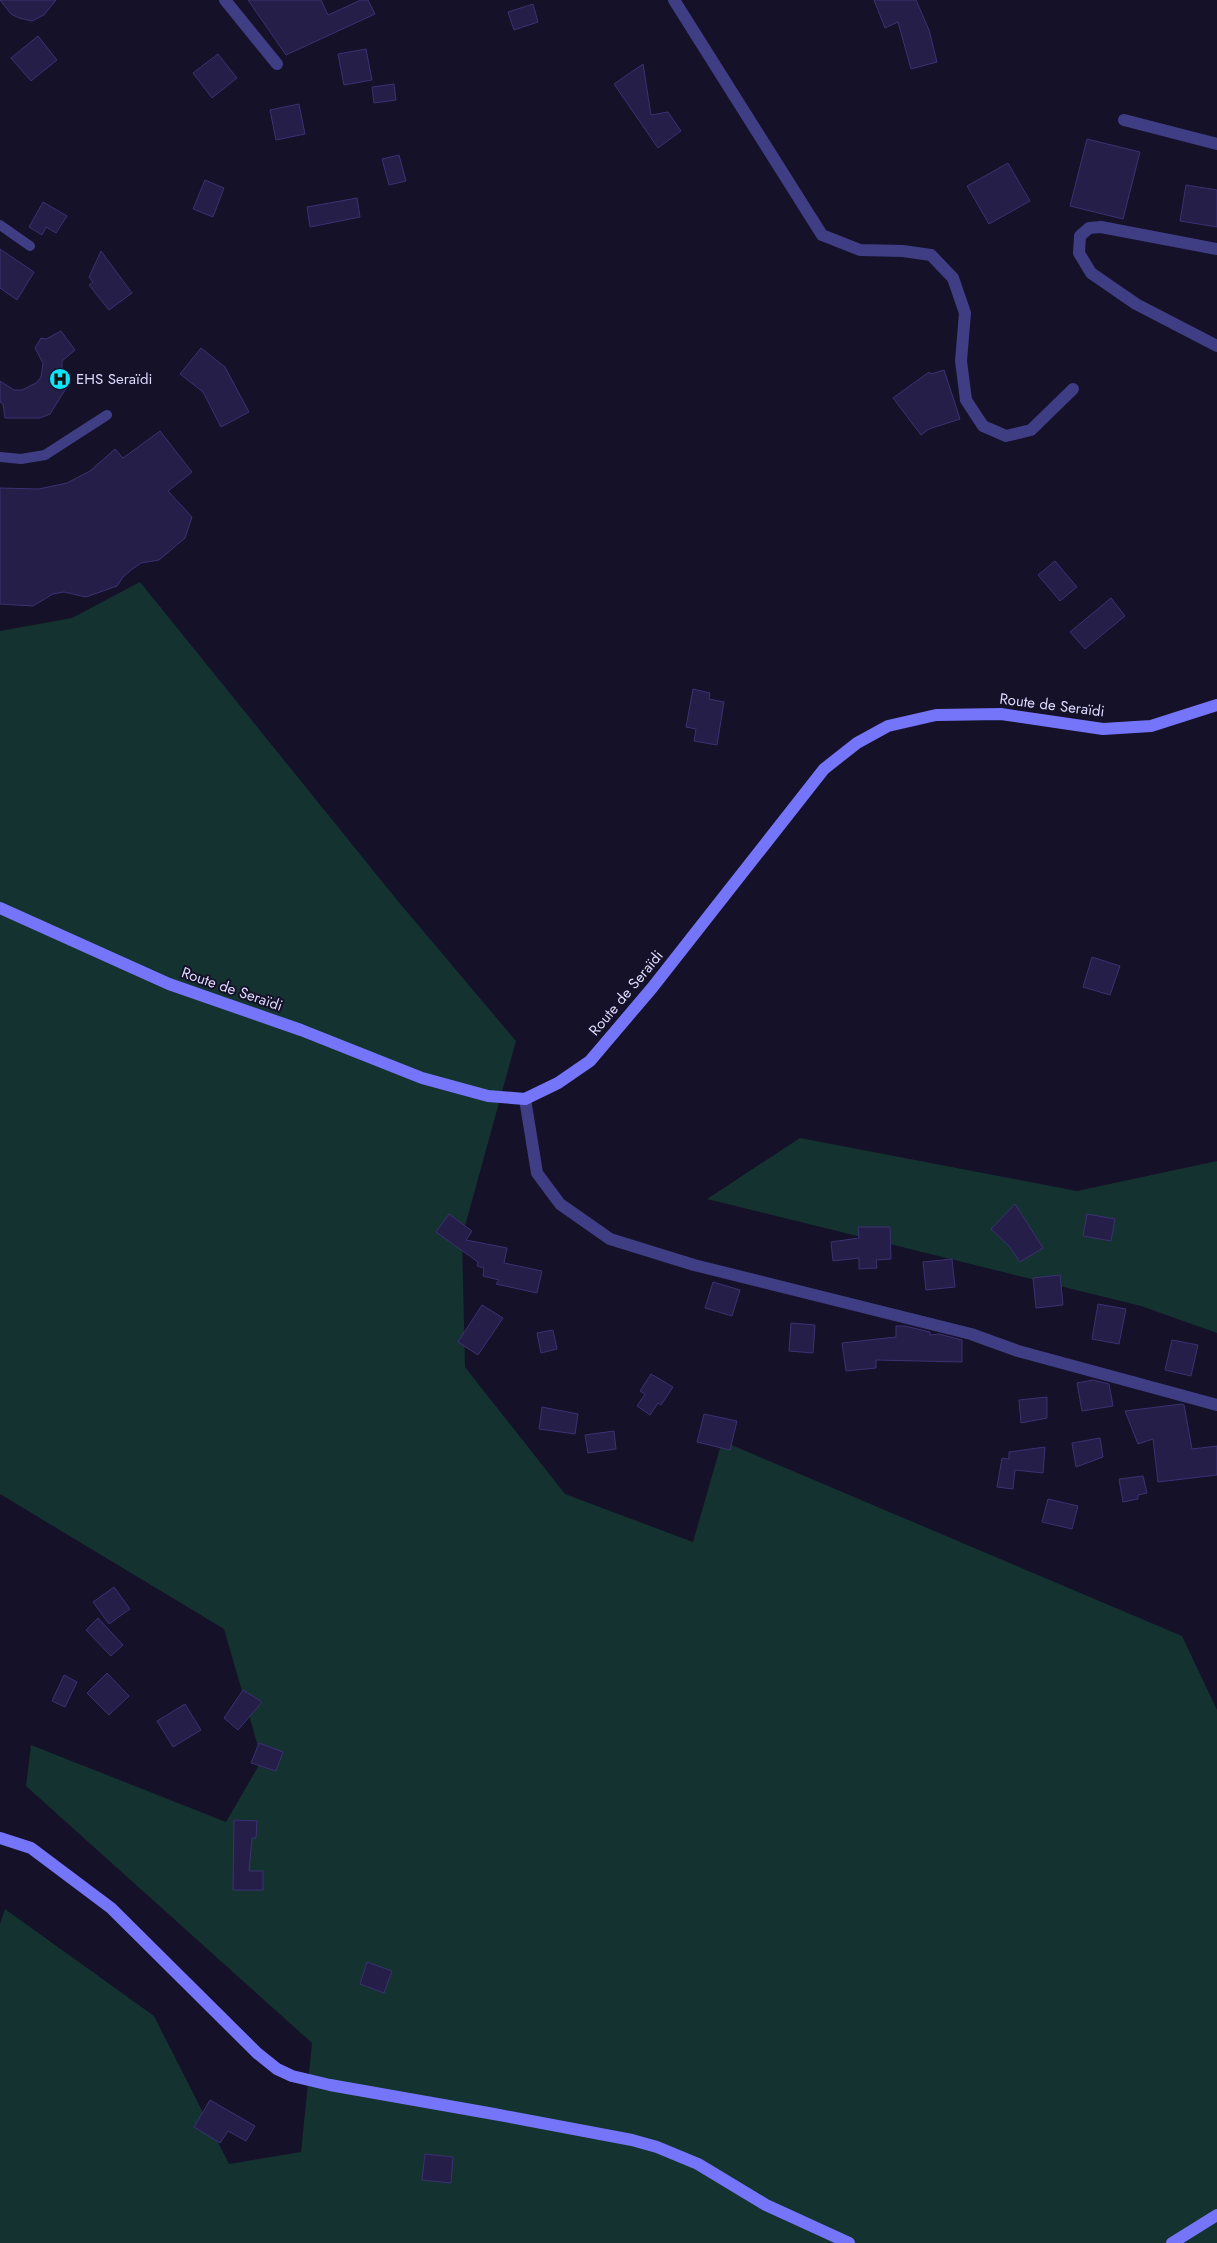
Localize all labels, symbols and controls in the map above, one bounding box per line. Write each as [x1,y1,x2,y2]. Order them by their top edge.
hospital icon: EHS Seraïdi [48,367,72,391]
place label: EHS Seraïdi [76,368,152,390]
street label: Route de Seraïdi [998,688,1106,722]
street label: Route de Seraïdi [584,945,668,1041]
street label: Route de Seraïdi [178,961,286,1017]

